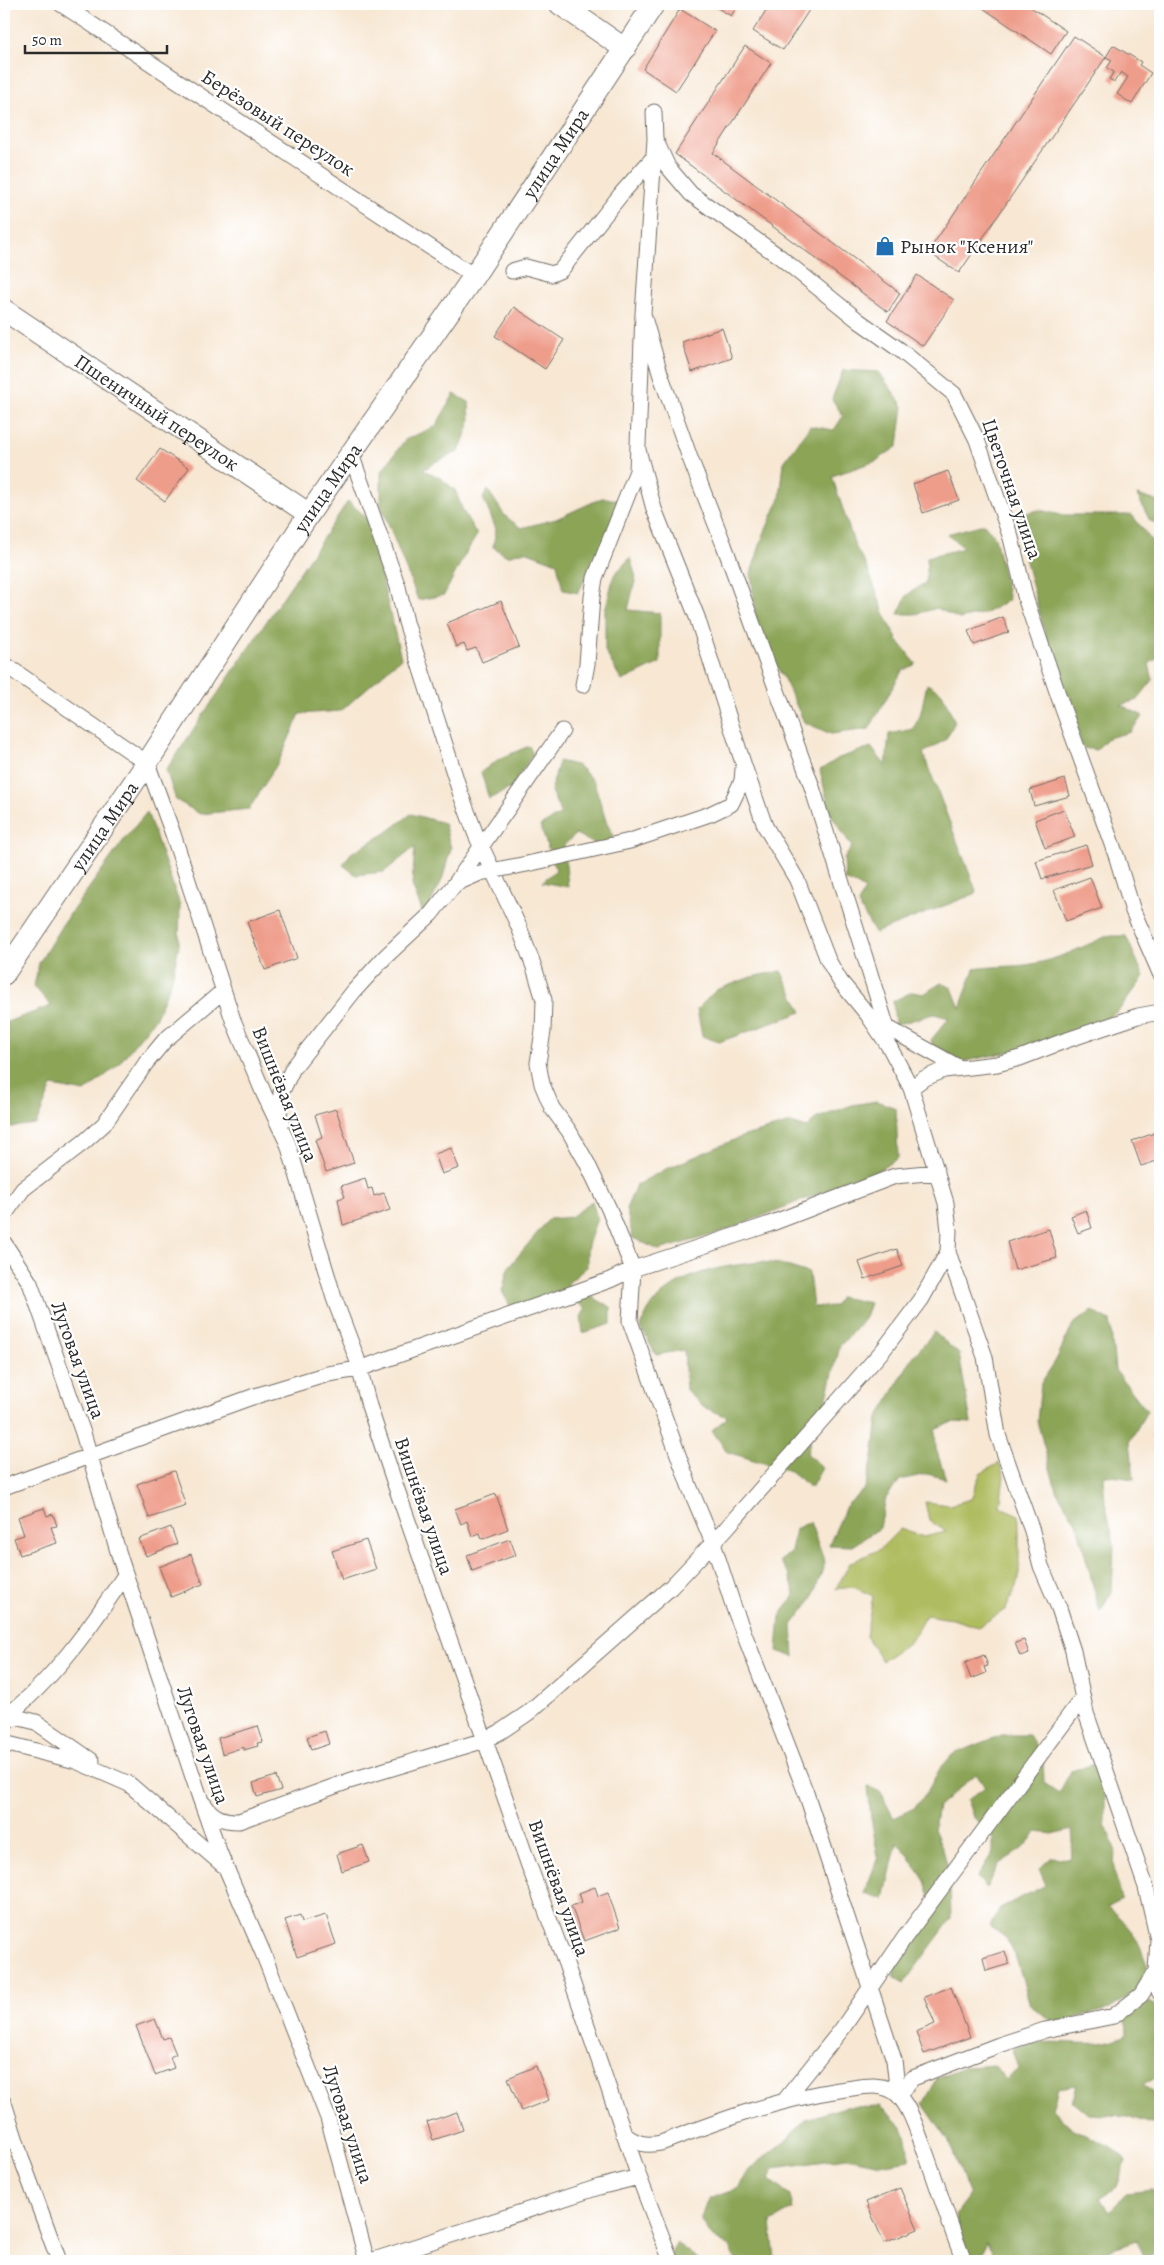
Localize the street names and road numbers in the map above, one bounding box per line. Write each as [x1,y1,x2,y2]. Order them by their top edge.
street label: Берёзовый переулок [196,63,360,183]
street label: улица Мира [515,102,596,204]
street label: Пшеничный переулок [69,347,245,477]
street label: Цветочная улица [975,415,1049,564]
street label: улица Мира [286,437,368,539]
street label: улица Мира [64,775,145,877]
street label: Вишнёвая улица [246,1022,325,1167]
street label: Луговая улица [44,1297,112,1423]
street label: Вишнёвая улица [388,1434,460,1579]
street label: Луговая улица [170,1682,236,1808]
street label: Вишнёвая улица [522,1816,597,1961]
street label: Луговая улица [316,2061,380,2188]

